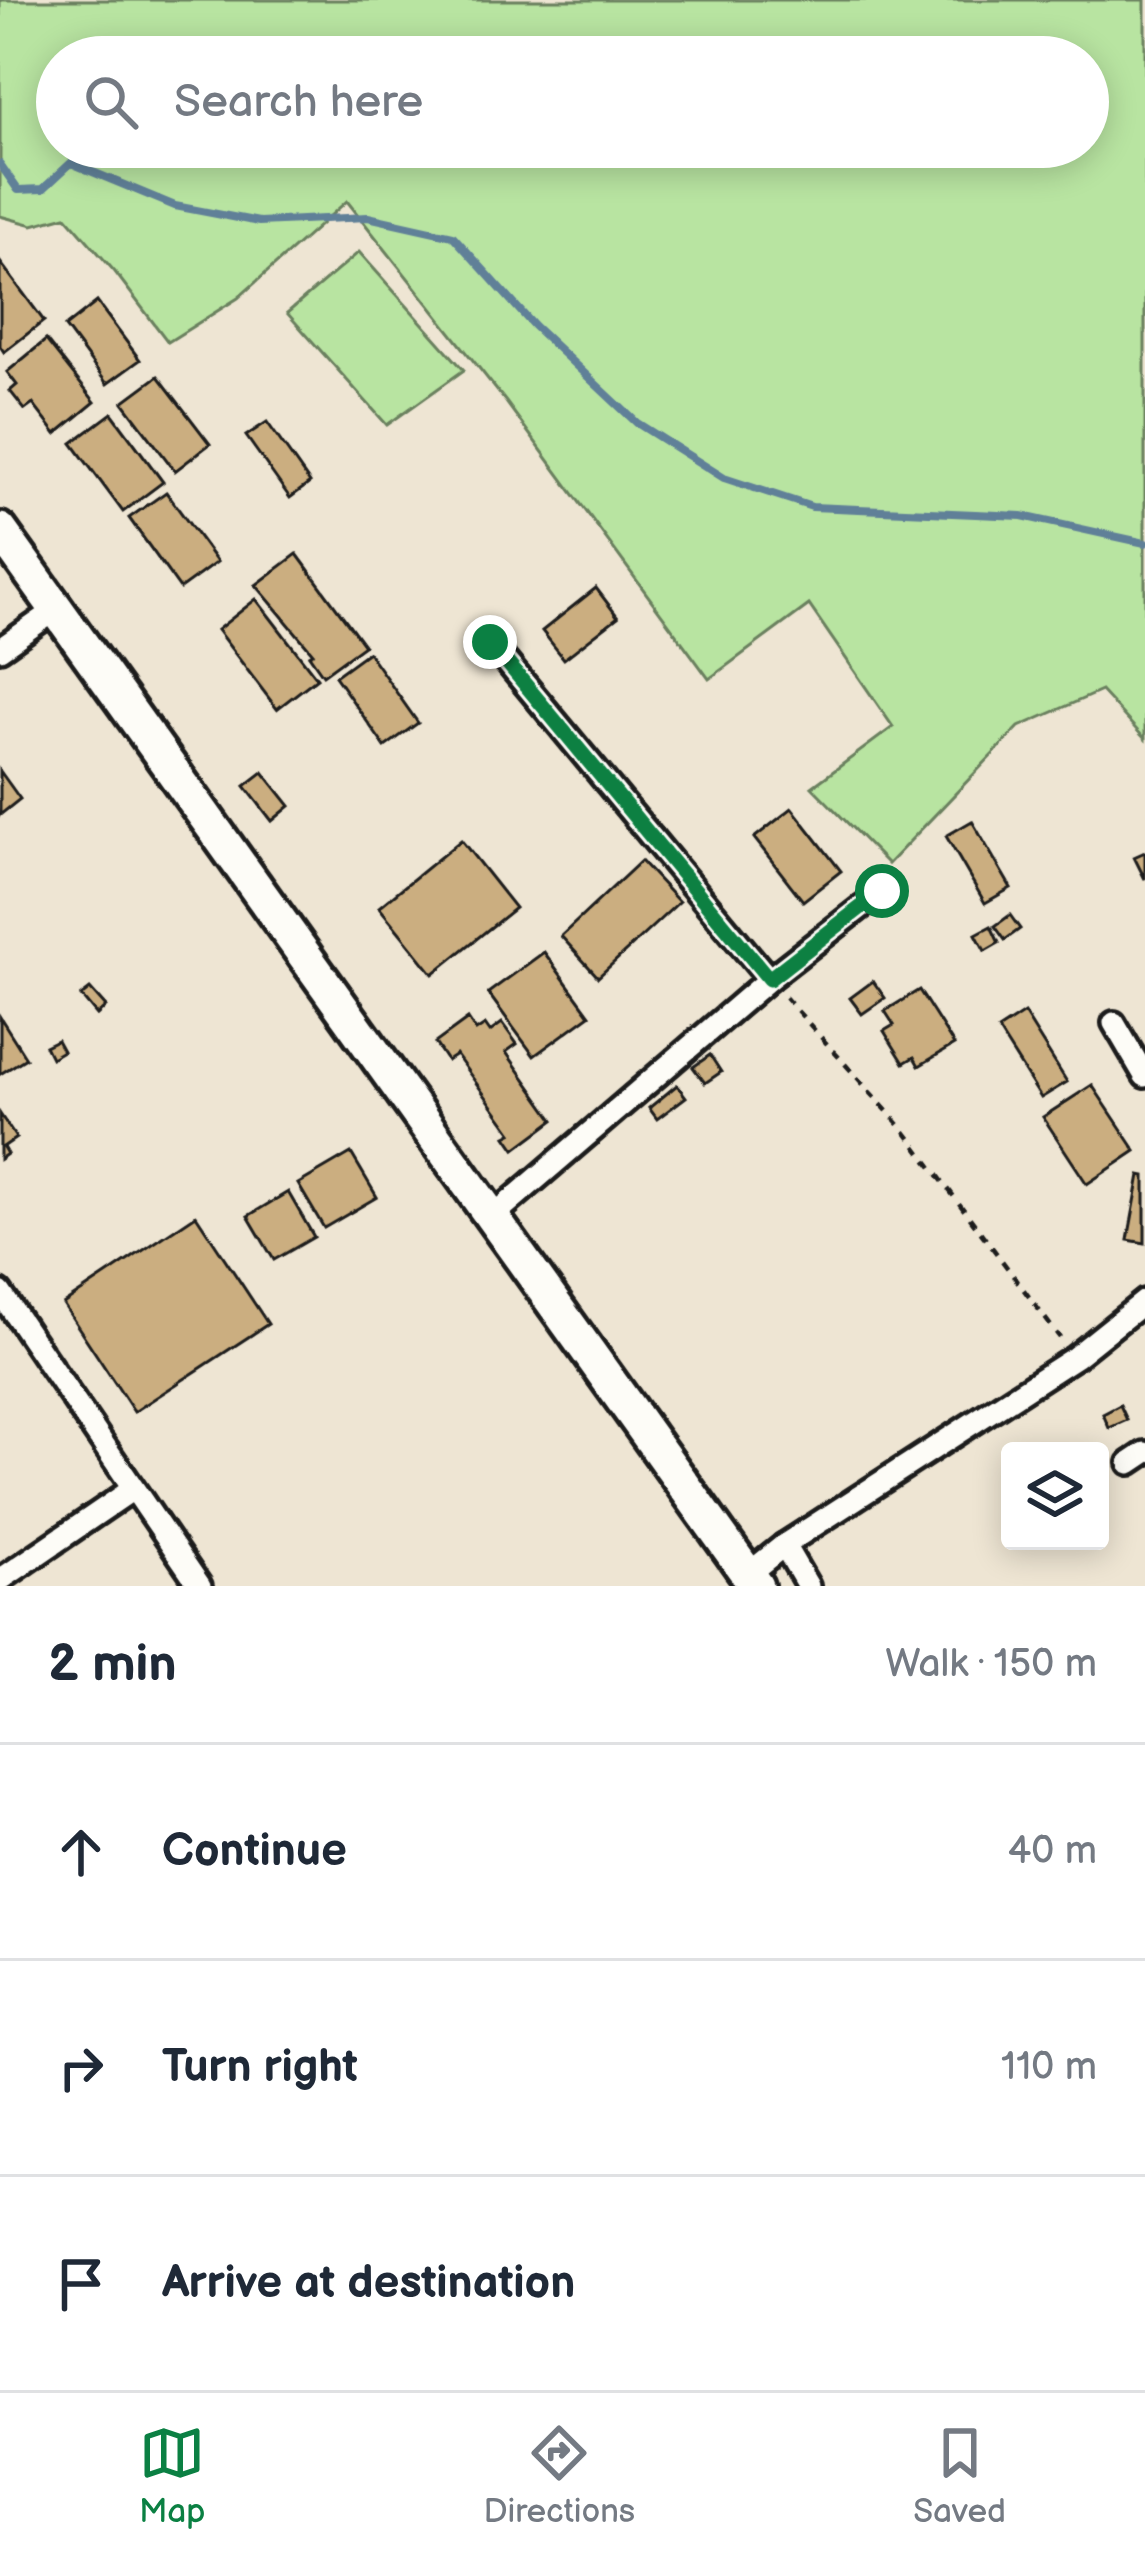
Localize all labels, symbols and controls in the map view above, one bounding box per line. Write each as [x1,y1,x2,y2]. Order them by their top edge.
search box [36,36,1109,168]
icon: search [78,69,144,135]
text: Search here [174,75,423,130]
route end [463,615,517,669]
route start [855,864,909,918]
map controls [1001,1442,1109,1550]
button: layers [1001,1442,1109,1550]
text: 2 min [48,1634,177,1695]
text: Walk · 150 m [885,1641,1097,1688]
icon: ahead [48,1819,114,1885]
text: Continue [162,1824,347,1879]
text: 40 m [1007,1828,1097,1875]
icon: right [48,2035,114,2101]
text: Turn right [162,2040,358,2095]
text: 110 m [1001,2044,1097,2091]
icon: arrive [48,2251,114,2317]
text: Arrive at destination [162,2256,575,2311]
tab: Map [139,2420,205,2532]
tab: Directions [484,2420,635,2532]
tab: Saved [913,2420,1006,2532]

